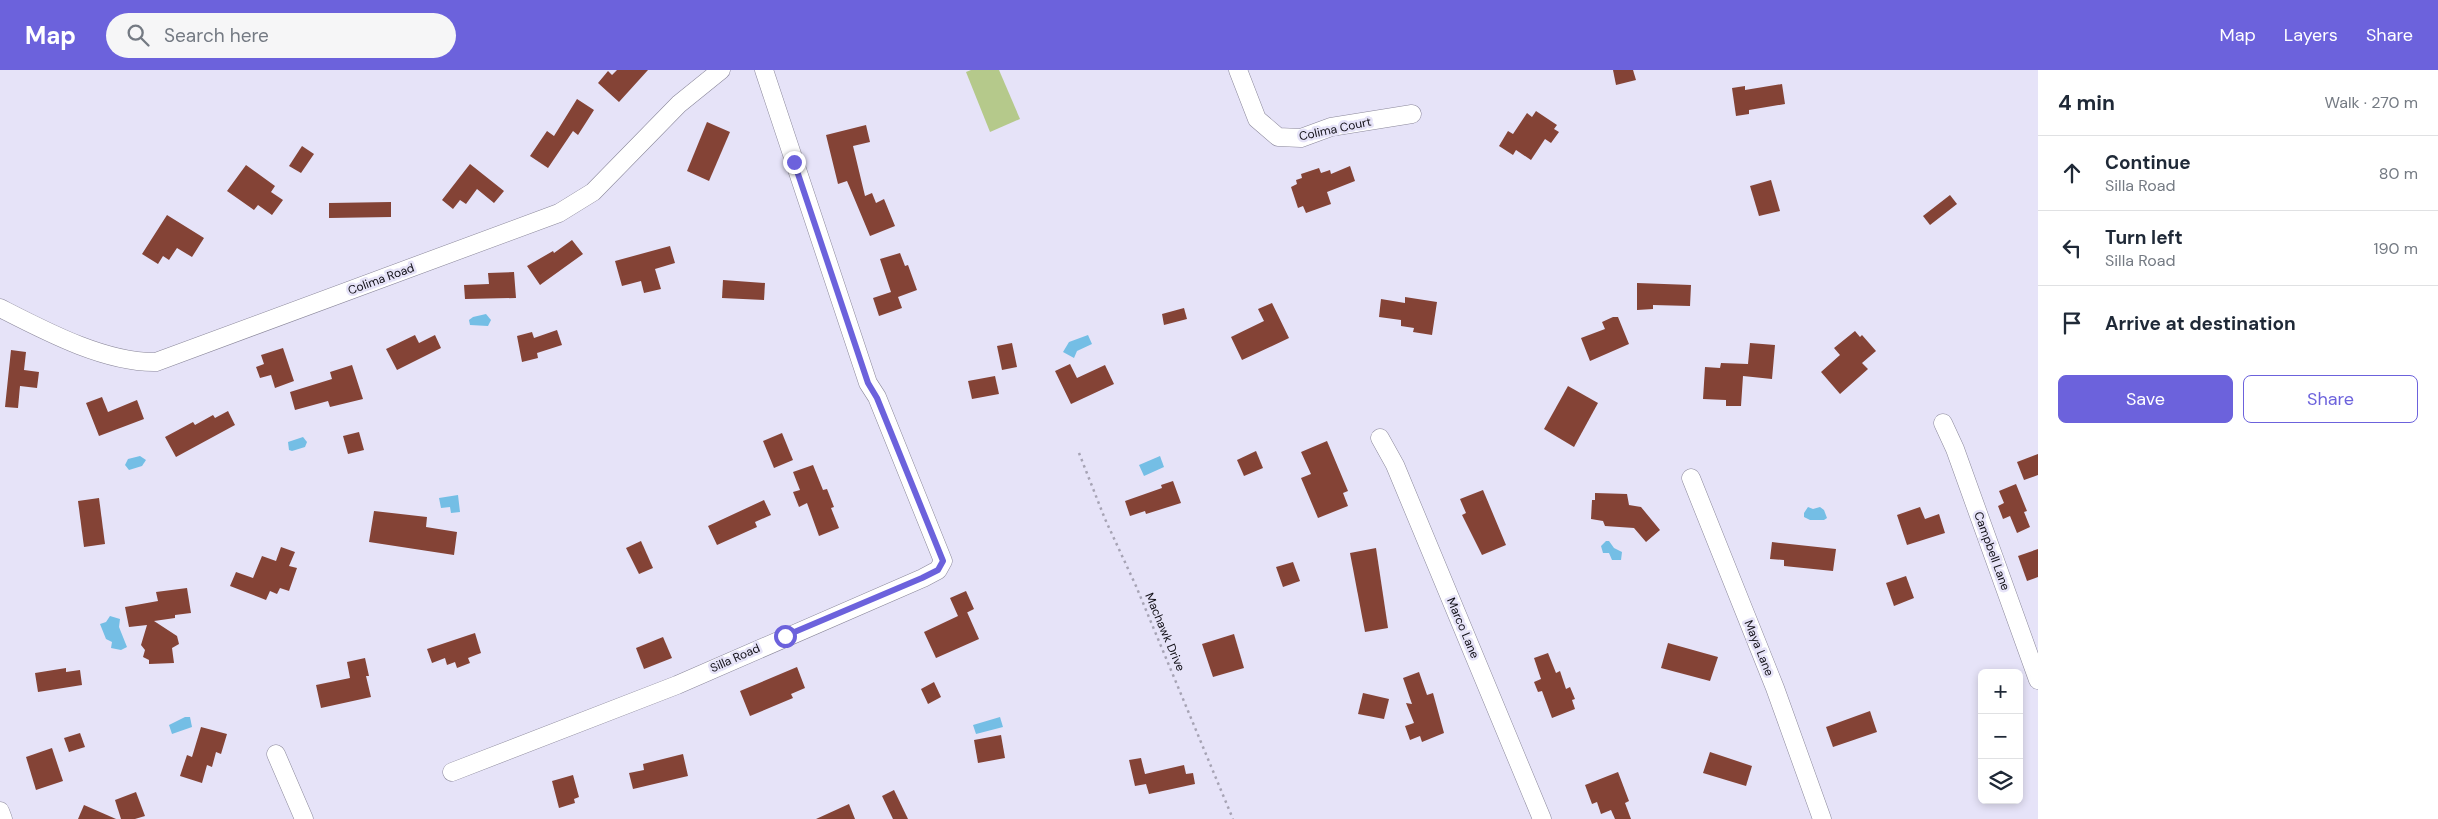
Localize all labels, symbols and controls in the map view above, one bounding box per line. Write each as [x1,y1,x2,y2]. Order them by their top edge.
search box [106,13,456,58]
text: Map [25,20,76,51]
icon: search [124,21,152,49]
text: Search here [164,23,269,48]
text: Map [2220,23,2256,47]
text: Layers [2284,23,2338,47]
text: Share [2366,23,2413,47]
text: 4 min [2058,89,2115,117]
text: Walk · 270 m [2325,92,2418,113]
street label: Colima Court [1297,113,1373,144]
text: Continue [2105,150,2191,175]
route end [783,151,806,174]
icon: ahead [2058,159,2086,187]
text: 80 m [2379,163,2418,184]
text: Silla Road [2105,175,2175,196]
text: Turn left [2105,225,2183,250]
icon: left [2058,234,2086,262]
text: 190 m [2374,238,2418,259]
text: Silla Road [2105,250,2175,271]
street label: Colima Road [346,260,416,298]
icon: arrive [2058,309,2086,337]
text: Arrive at destination [2105,311,2296,336]
button: Save [2058,375,2233,423]
button: Share [2243,375,2418,423]
street label: Campbell Lane [1970,509,2014,593]
street label: Machawk Drive [1141,590,1189,674]
street label: Marco Lane [1443,595,1483,661]
street label: Maya Lane [1741,618,1778,679]
route start [774,625,797,648]
street label: Silla Road [708,640,762,676]
map controls [1978,669,2023,804]
button: + [1978,669,2023,714]
button: − [1978,714,2023,759]
button: layers [1978,759,2023,804]

